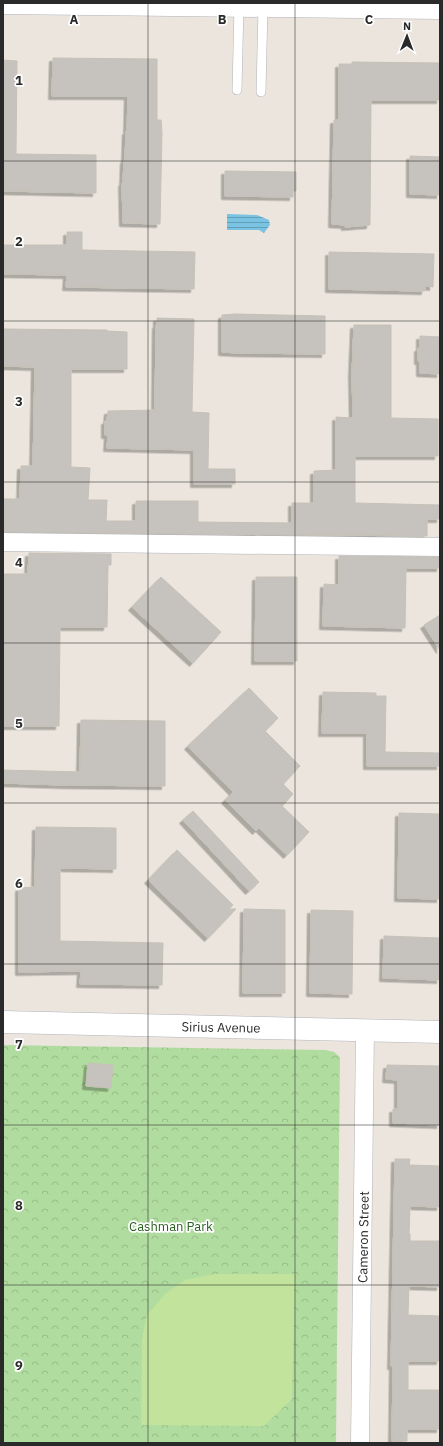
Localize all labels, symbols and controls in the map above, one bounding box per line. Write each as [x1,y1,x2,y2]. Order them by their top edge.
text: A [70,11,79,28]
text: B [218,11,227,28]
text: C [365,11,374,28]
north arrow [387,16,427,56]
text: N [403,19,411,33]
text: 1 [15,72,23,89]
text: 2 [15,233,23,250]
text: 3 [15,393,23,410]
text: 4 [15,554,23,571]
text: 5 [15,715,23,732]
text: 6 [15,875,23,892]
street label: Sirius Avenue [181,1018,261,1037]
text: 7 [15,1036,23,1053]
street label: Cameron Street [354,1191,373,1283]
text: 8 [15,1197,23,1214]
park label: Cashman Park [129,1218,213,1235]
text: 9 [15,1357,23,1374]

